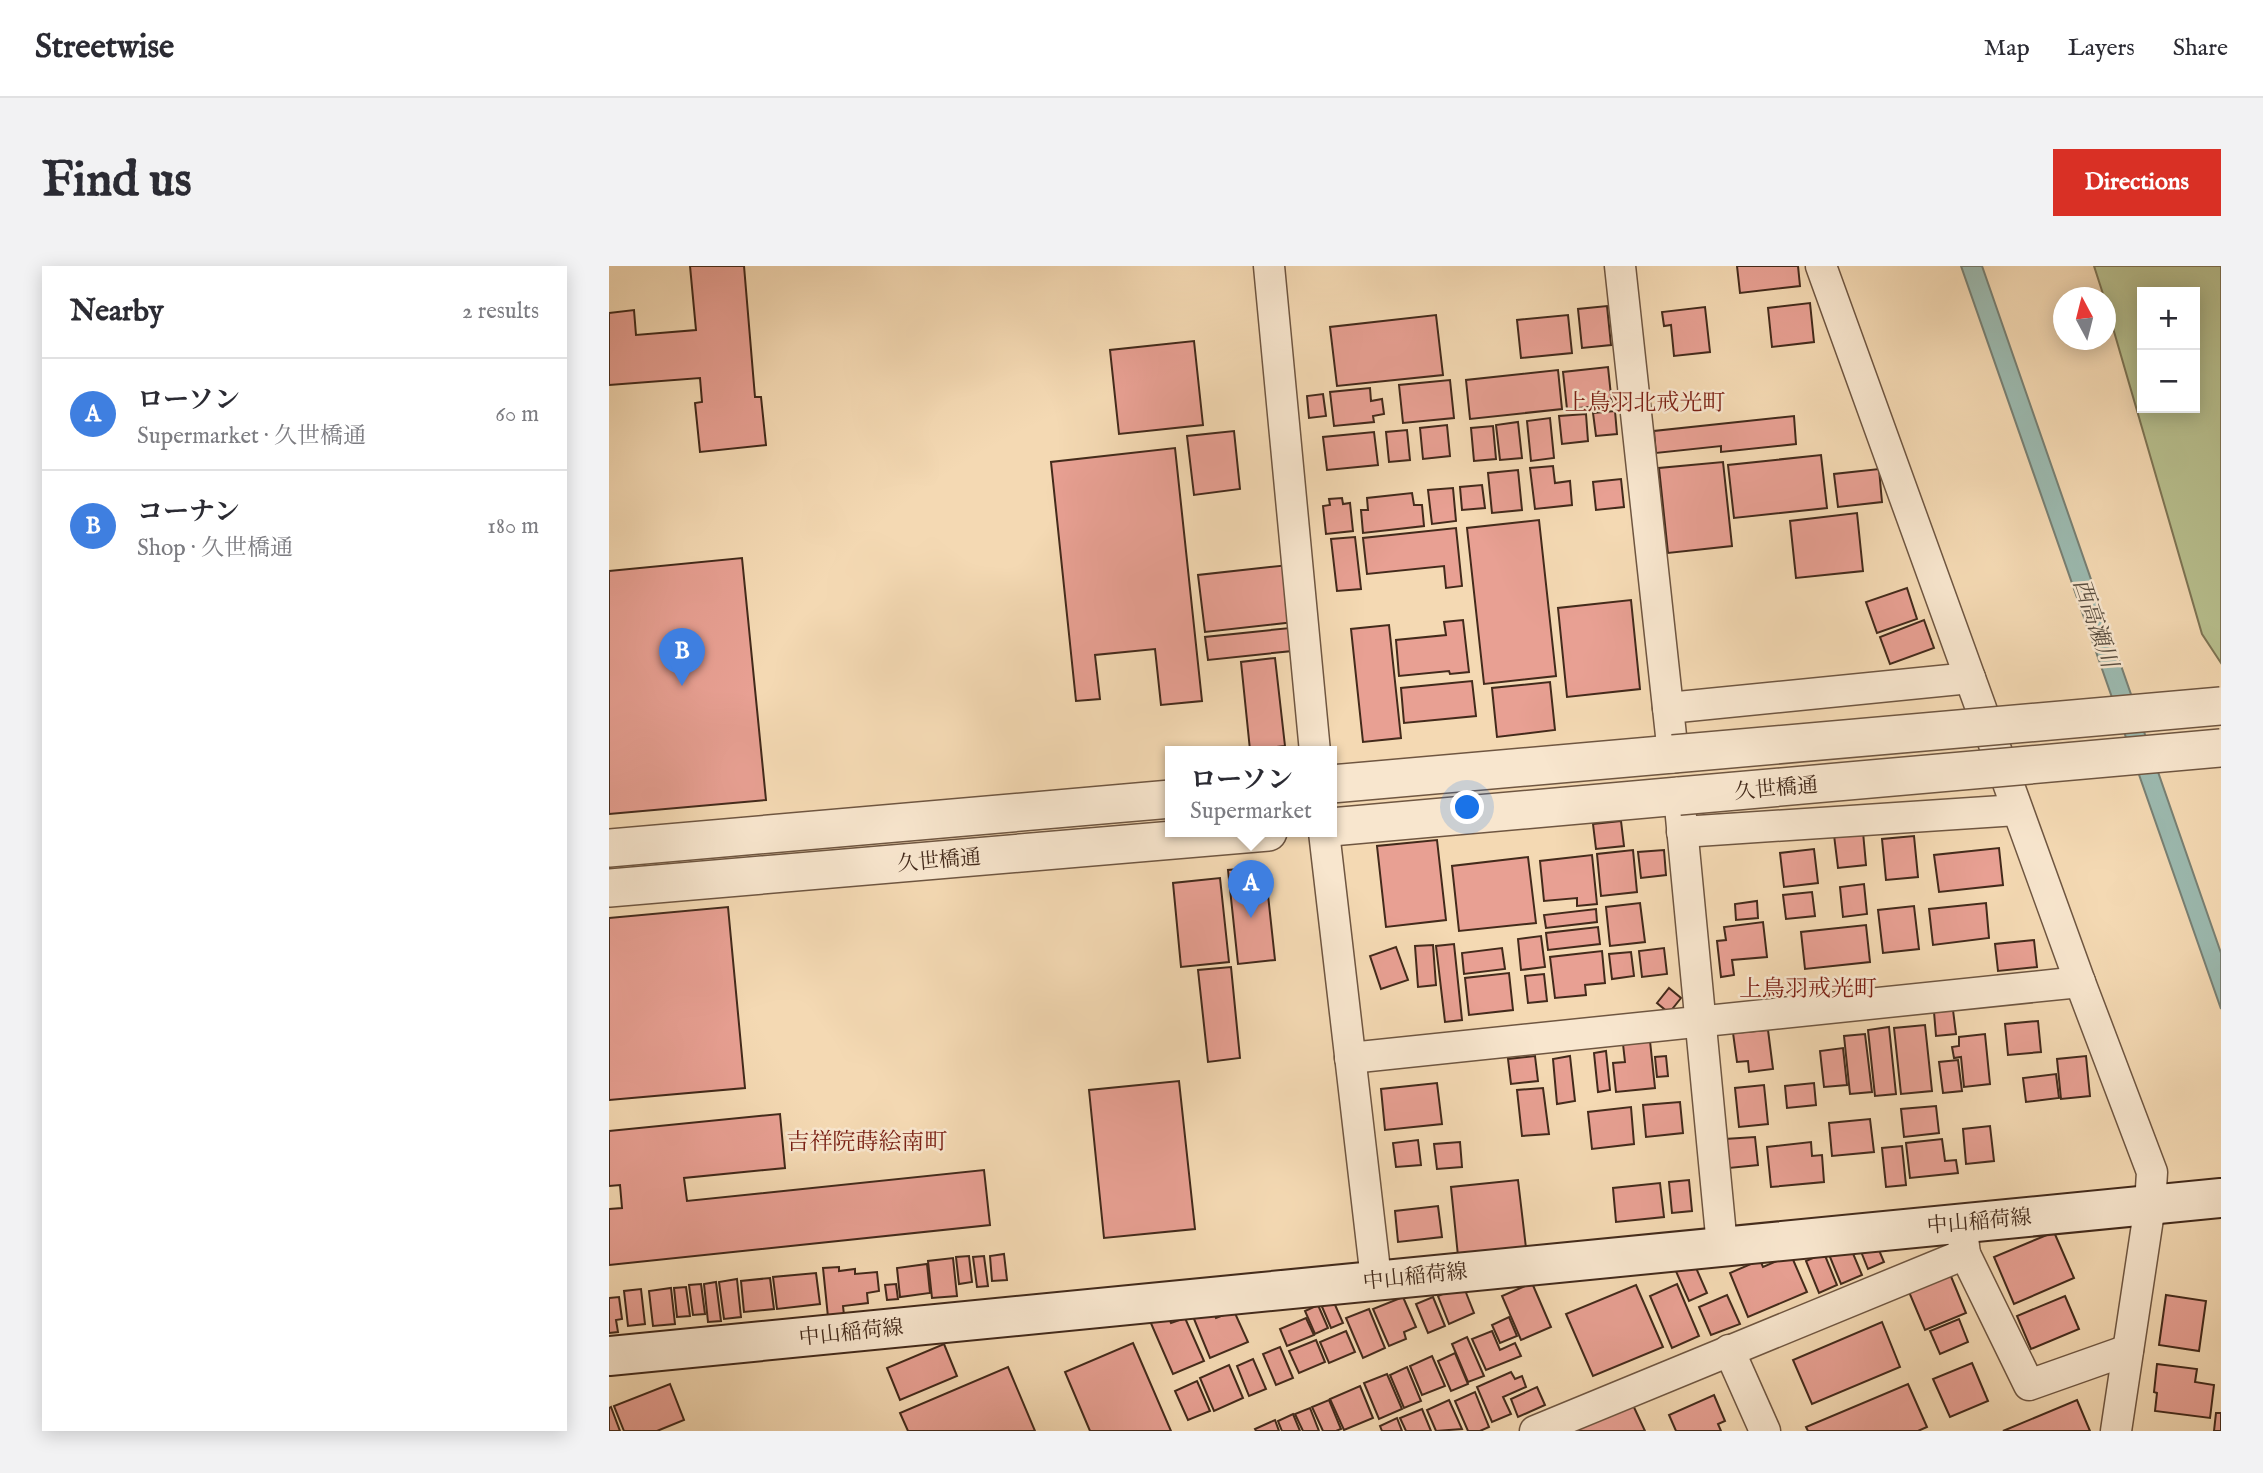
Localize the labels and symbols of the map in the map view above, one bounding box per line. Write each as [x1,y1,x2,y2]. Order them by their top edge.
north arrow [2053,287,2116,350]
district label: 上鳥羽北戒光町 [1565,389,1726,418]
water label: 西高瀬川 [2066,575,2124,675]
pin: B [659,628,705,686]
street label: 久世橋通 [1733,772,1819,807]
your location [1450,790,1484,824]
street label: 久世橋通 [896,844,982,879]
pin: A [1228,860,1274,918]
district label: 上鳥羽戒光町 [1739,975,1877,1004]
district label: 吉祥院蒔絵南町 [787,1128,948,1157]
street label: 中山稲荷線 [1926,1204,2033,1241]
street label: 中山稲荷線 [1362,1259,1469,1296]
street label: 中山稲荷線 [798,1315,905,1352]

